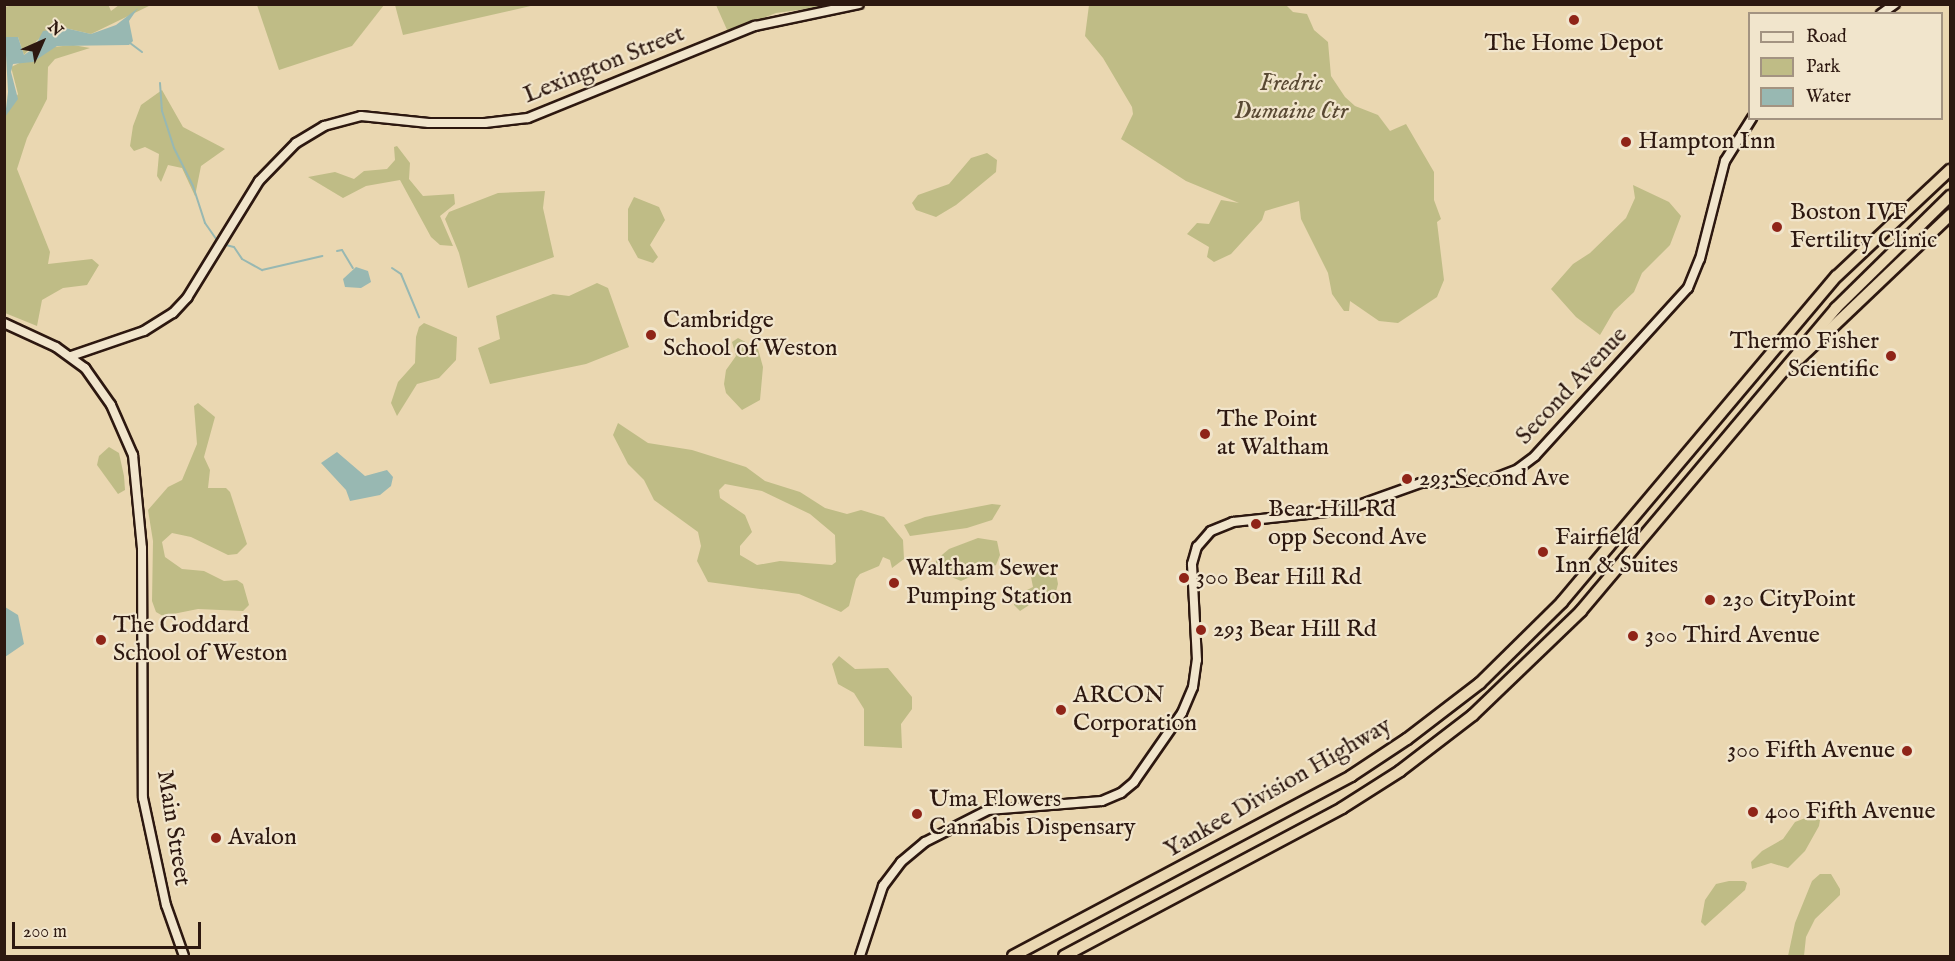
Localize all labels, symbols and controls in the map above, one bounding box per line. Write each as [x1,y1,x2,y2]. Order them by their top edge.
north arrow [12,12,72,72]
legend [1748,12,1943,120]
marker: The Home Depot [1567,13,1581,27]
text: N [43,17,67,41]
street label: Lexington Street [519,20,689,110]
text: Road [1806,26,1847,49]
place label: The Home Depot [1485,30,1663,58]
text: Park [1806,56,1840,79]
park label: Fredric Dumaine Ctr [1234,70,1348,126]
text: Water [1806,86,1851,109]
place label: Hampton Inn [1638,128,1775,156]
marker: Hampton Inn [1619,135,1633,149]
place label: Boston IVF Fertility Clinic [1790,199,1937,255]
marker: Boston IVF Fertility Clinic [1768,218,1786,236]
place label: Cambridge School of Weston [663,307,838,363]
street label: Second Avenue [1510,321,1634,451]
marker: Cambridge School of Weston [644,328,658,342]
place label: Thermo Fisher Scientific [1730,328,1879,384]
marker: Thermo Fisher Scientific [1884,349,1898,363]
place label: The Point at Waltham [1217,406,1329,462]
marker: The Point at Waltham [1198,427,1212,441]
place label: 293 Second Ave [1419,465,1569,493]
marker: 293 Second Ave [1400,472,1414,486]
place label: Bear Hill Rd opp Second Ave [1268,496,1427,552]
marker: Bear Hill Rd opp Second Ave [1249,517,1263,531]
place label: Fairfield Inn & Suites [1555,524,1678,580]
marker: Fairfield Inn & Suites [1536,545,1550,559]
place label: Waltham Sewer Pumping Station [906,555,1072,611]
place label: 300 Bear Hill Rd [1196,564,1361,592]
marker: 300 Bear Hill Rd [1177,571,1191,585]
marker: Waltham Sewer Pumping Station [887,576,901,590]
place label: 230 CityPoint [1722,586,1856,614]
marker: 230 CityPoint [1703,593,1717,607]
place label: The Goddard School of Weston [113,612,288,668]
place label: 293 Bear Hill Rd [1213,616,1377,644]
place label: 300 Third Avenue [1645,622,1820,650]
marker: 293 Bear Hill Rd [1194,623,1208,637]
marker: 300 Third Avenue [1626,629,1640,643]
marker: The Goddard School of Weston [94,633,108,647]
place label: ARCON Corporation [1073,682,1197,738]
marker: ARCON Corporation [1054,703,1068,717]
street label: Yankee Division Highway [1159,711,1397,865]
place label: 300 Fifth Avenue [1727,737,1895,765]
marker: 300 Fifth Avenue [1900,744,1914,758]
street label: Main Street [150,768,196,888]
place label: Uma Flowers Cannabis Dispensary [929,786,1136,842]
place label: 400 Fifth Avenue [1765,798,1936,826]
marker: 400 Fifth Avenue [1746,805,1760,819]
marker: Uma Flowers Cannabis Dispensary [910,807,924,821]
place label: Avalon [228,824,297,852]
marker: Avalon [209,831,223,845]
scale bar [15,910,204,948]
text: 200 m [23,921,67,944]

